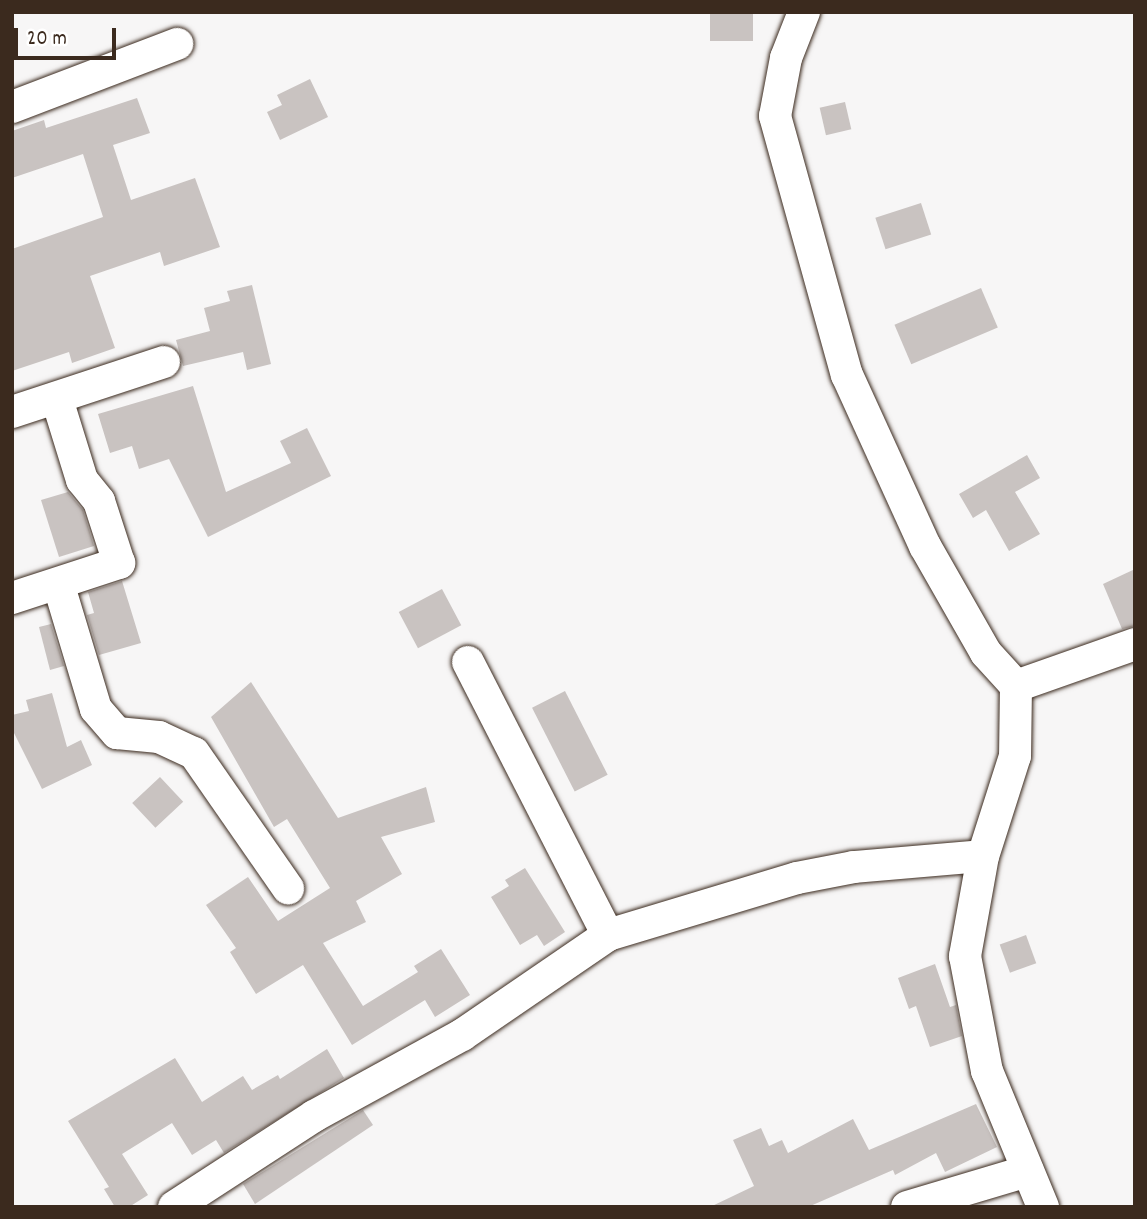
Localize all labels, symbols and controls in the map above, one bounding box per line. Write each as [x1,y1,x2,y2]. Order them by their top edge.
scale bar [18,14,119,58]
text: 20 m [27,25,67,55]

